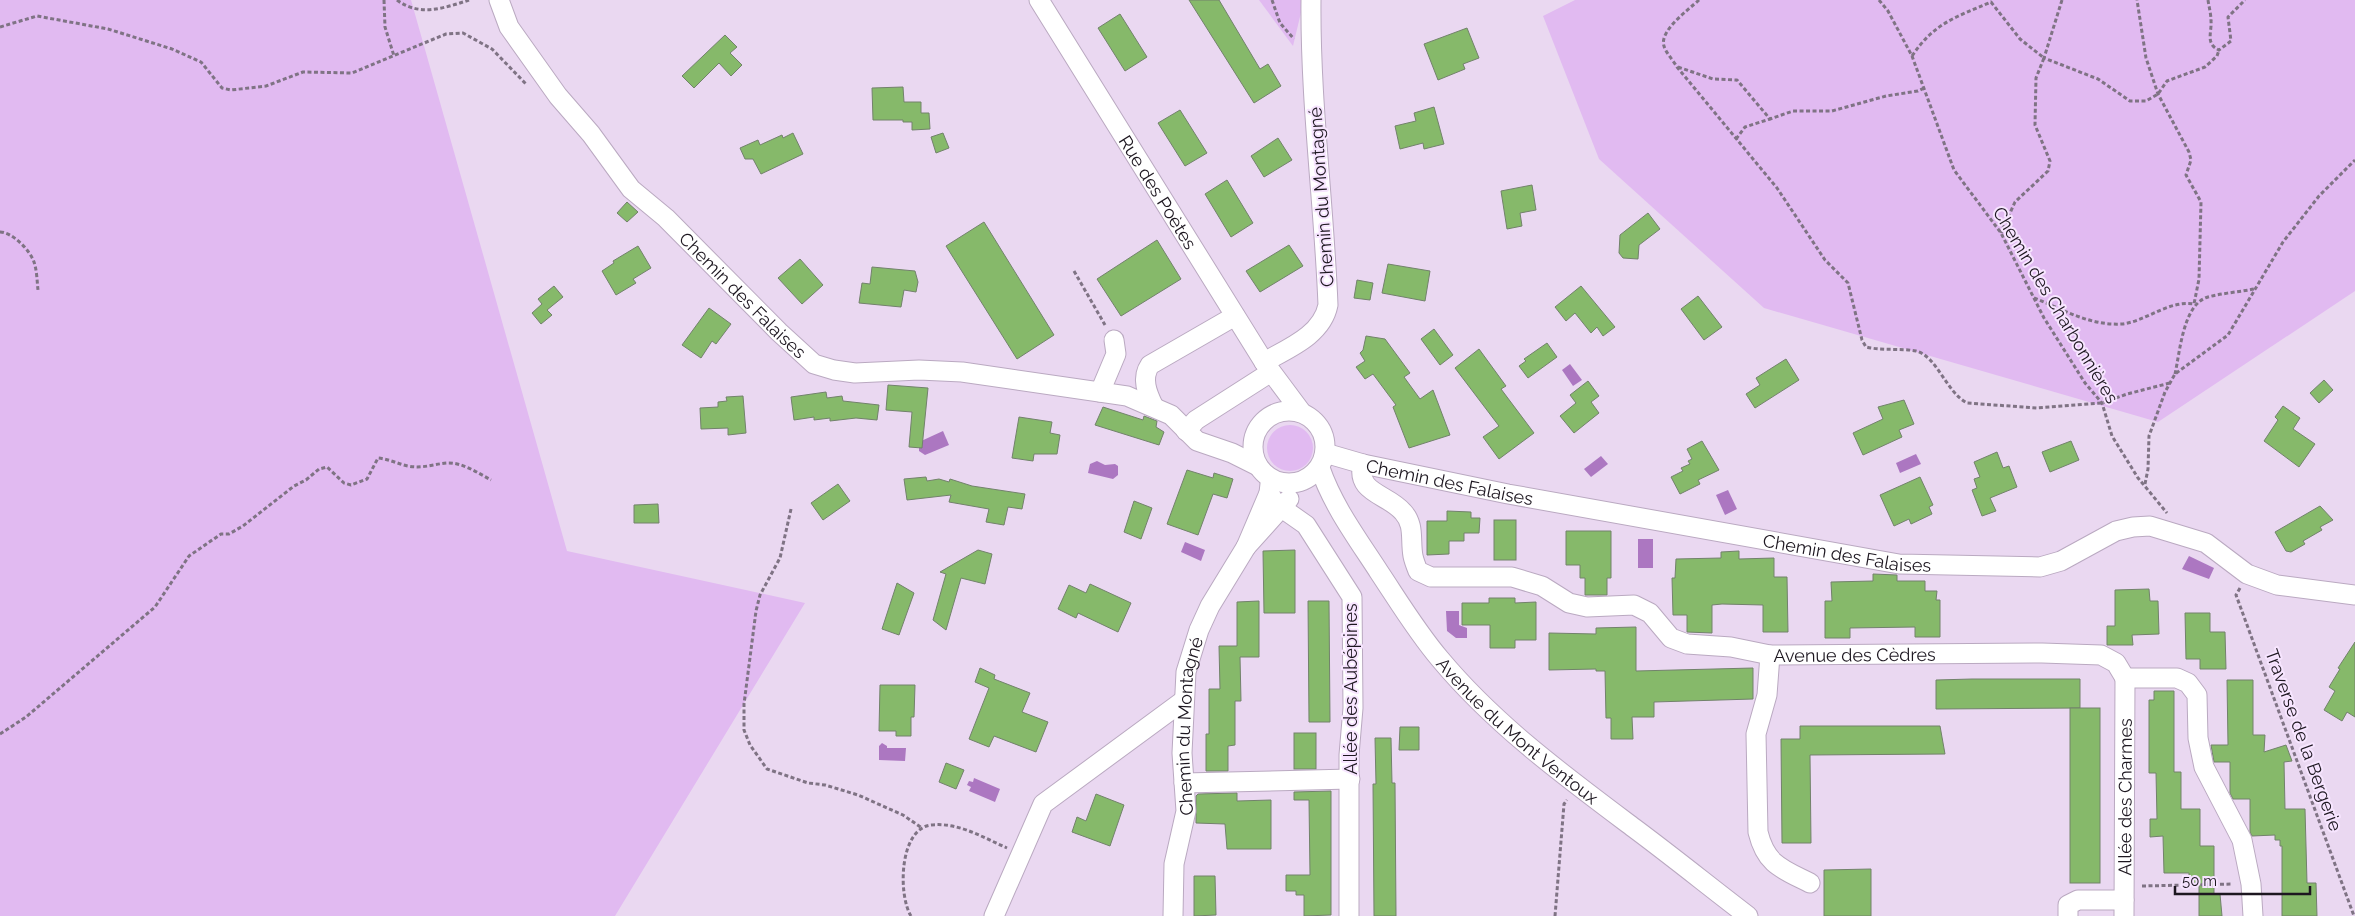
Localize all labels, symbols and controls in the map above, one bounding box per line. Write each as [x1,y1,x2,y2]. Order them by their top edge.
street label: Chemin du Montagné [1304,106,1338,288]
street label: Rue des Poètes [1115,131,1202,253]
street label: Chemin des Charbonnières [1989,203,2123,407]
street label: Chemin des Falaises [675,228,811,362]
street label: Chemin des Falaises [1364,454,1535,509]
street label: Chemin des Falaises [1761,529,1932,575]
street label: Allée des Aubépines [1340,603,1361,775]
street label: Chemin du Montagné [1171,634,1207,816]
street label: Avenue des Cèdres [1773,643,1936,665]
street label: Traverse de la Bergerie [2261,646,2347,834]
street label: Avenue du Mont Ventoux [1433,653,1603,808]
street label: Allée des Charmes [2114,718,2135,876]
scale bar [2175,864,2310,896]
text: 50 m [2182,872,2217,890]

